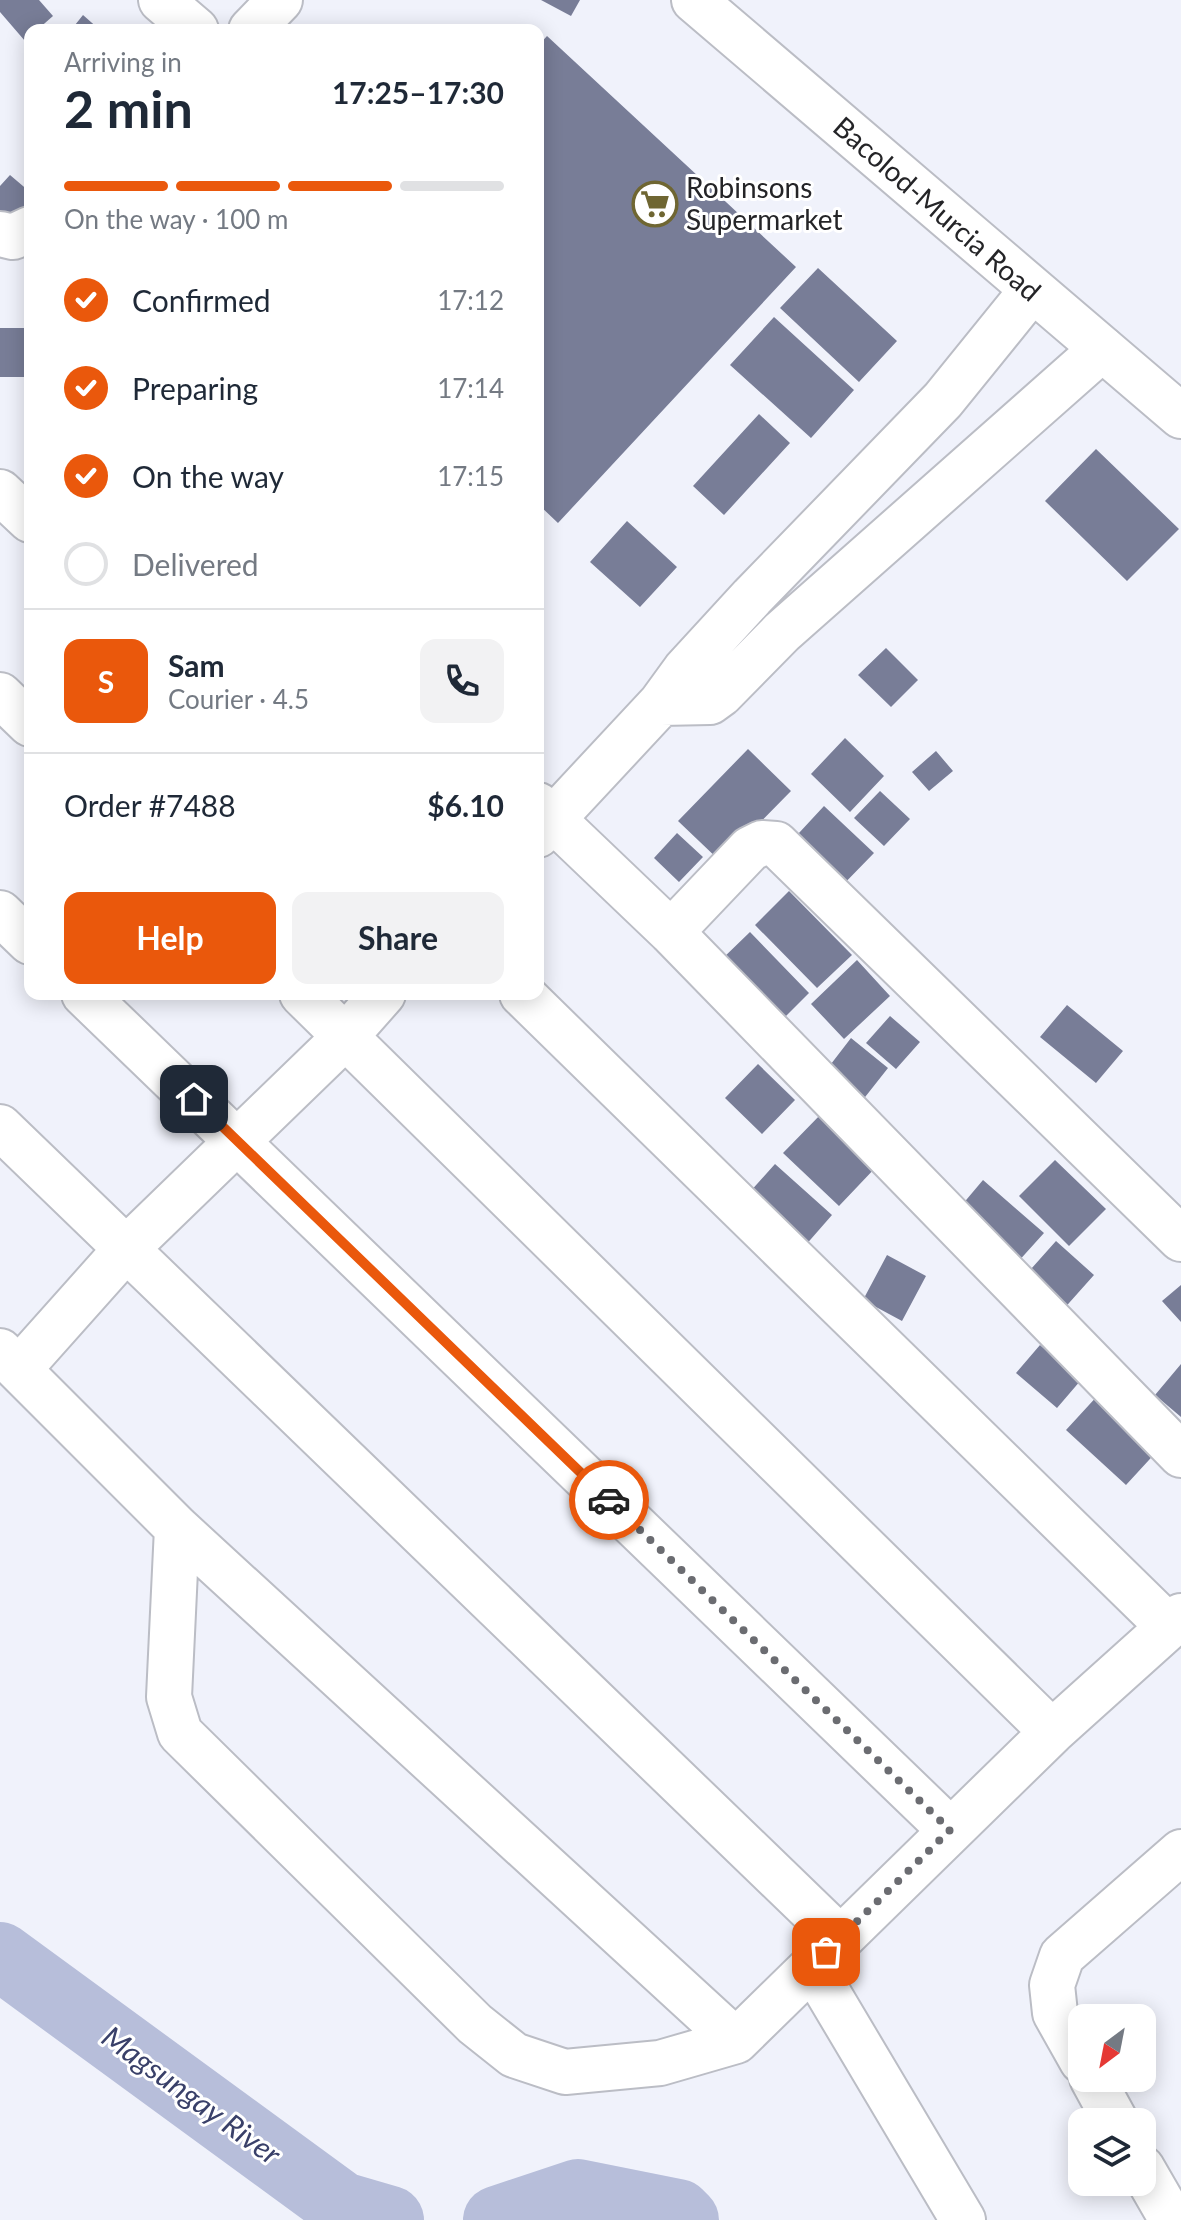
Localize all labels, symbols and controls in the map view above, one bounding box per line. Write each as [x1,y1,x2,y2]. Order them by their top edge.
text: Arriving in [64,46,182,78]
text: 17:25–17:30 [332,74,504,110]
text: 2 min [64,77,193,139]
street label: Bacolod-Murcia Road [827,109,1048,308]
place label: Robinsons Supermarket [686,170,842,236]
supermarket icon: Robinsons Supermarket [631,180,679,228]
text: On the way · 100 m [64,203,288,235]
icon: check [64,278,108,322]
text: Confirmed [132,282,271,318]
text: 17:12 [437,284,504,316]
icon: check [64,366,108,410]
text: Preparing [132,370,258,406]
text: 17:14 [437,372,504,404]
icon: check [64,454,108,498]
text: On the way [132,458,284,494]
text: 17:15 [437,460,504,492]
text: Delivered [132,546,259,582]
button: phone [420,639,504,723]
text: Sam [168,647,225,683]
text: S [98,663,114,699]
text: Courier · 4.5 [168,683,309,715]
text: Order #7488 [64,787,236,823]
text: $6.10 [427,787,504,823]
button: Help [64,892,276,984]
button: Share [292,892,504,984]
pin [160,1065,228,1133]
icon: home [172,1077,216,1121]
courier [569,1460,649,1540]
icon: car [587,1478,631,1522]
pin [792,1918,860,1986]
icon: bag [804,1930,848,1974]
north arrow [1068,2004,1156,2092]
map controls [1068,2004,1156,2196]
water label: Magsungay River [96,2018,289,2172]
button: layers [1068,2108,1156,2196]

